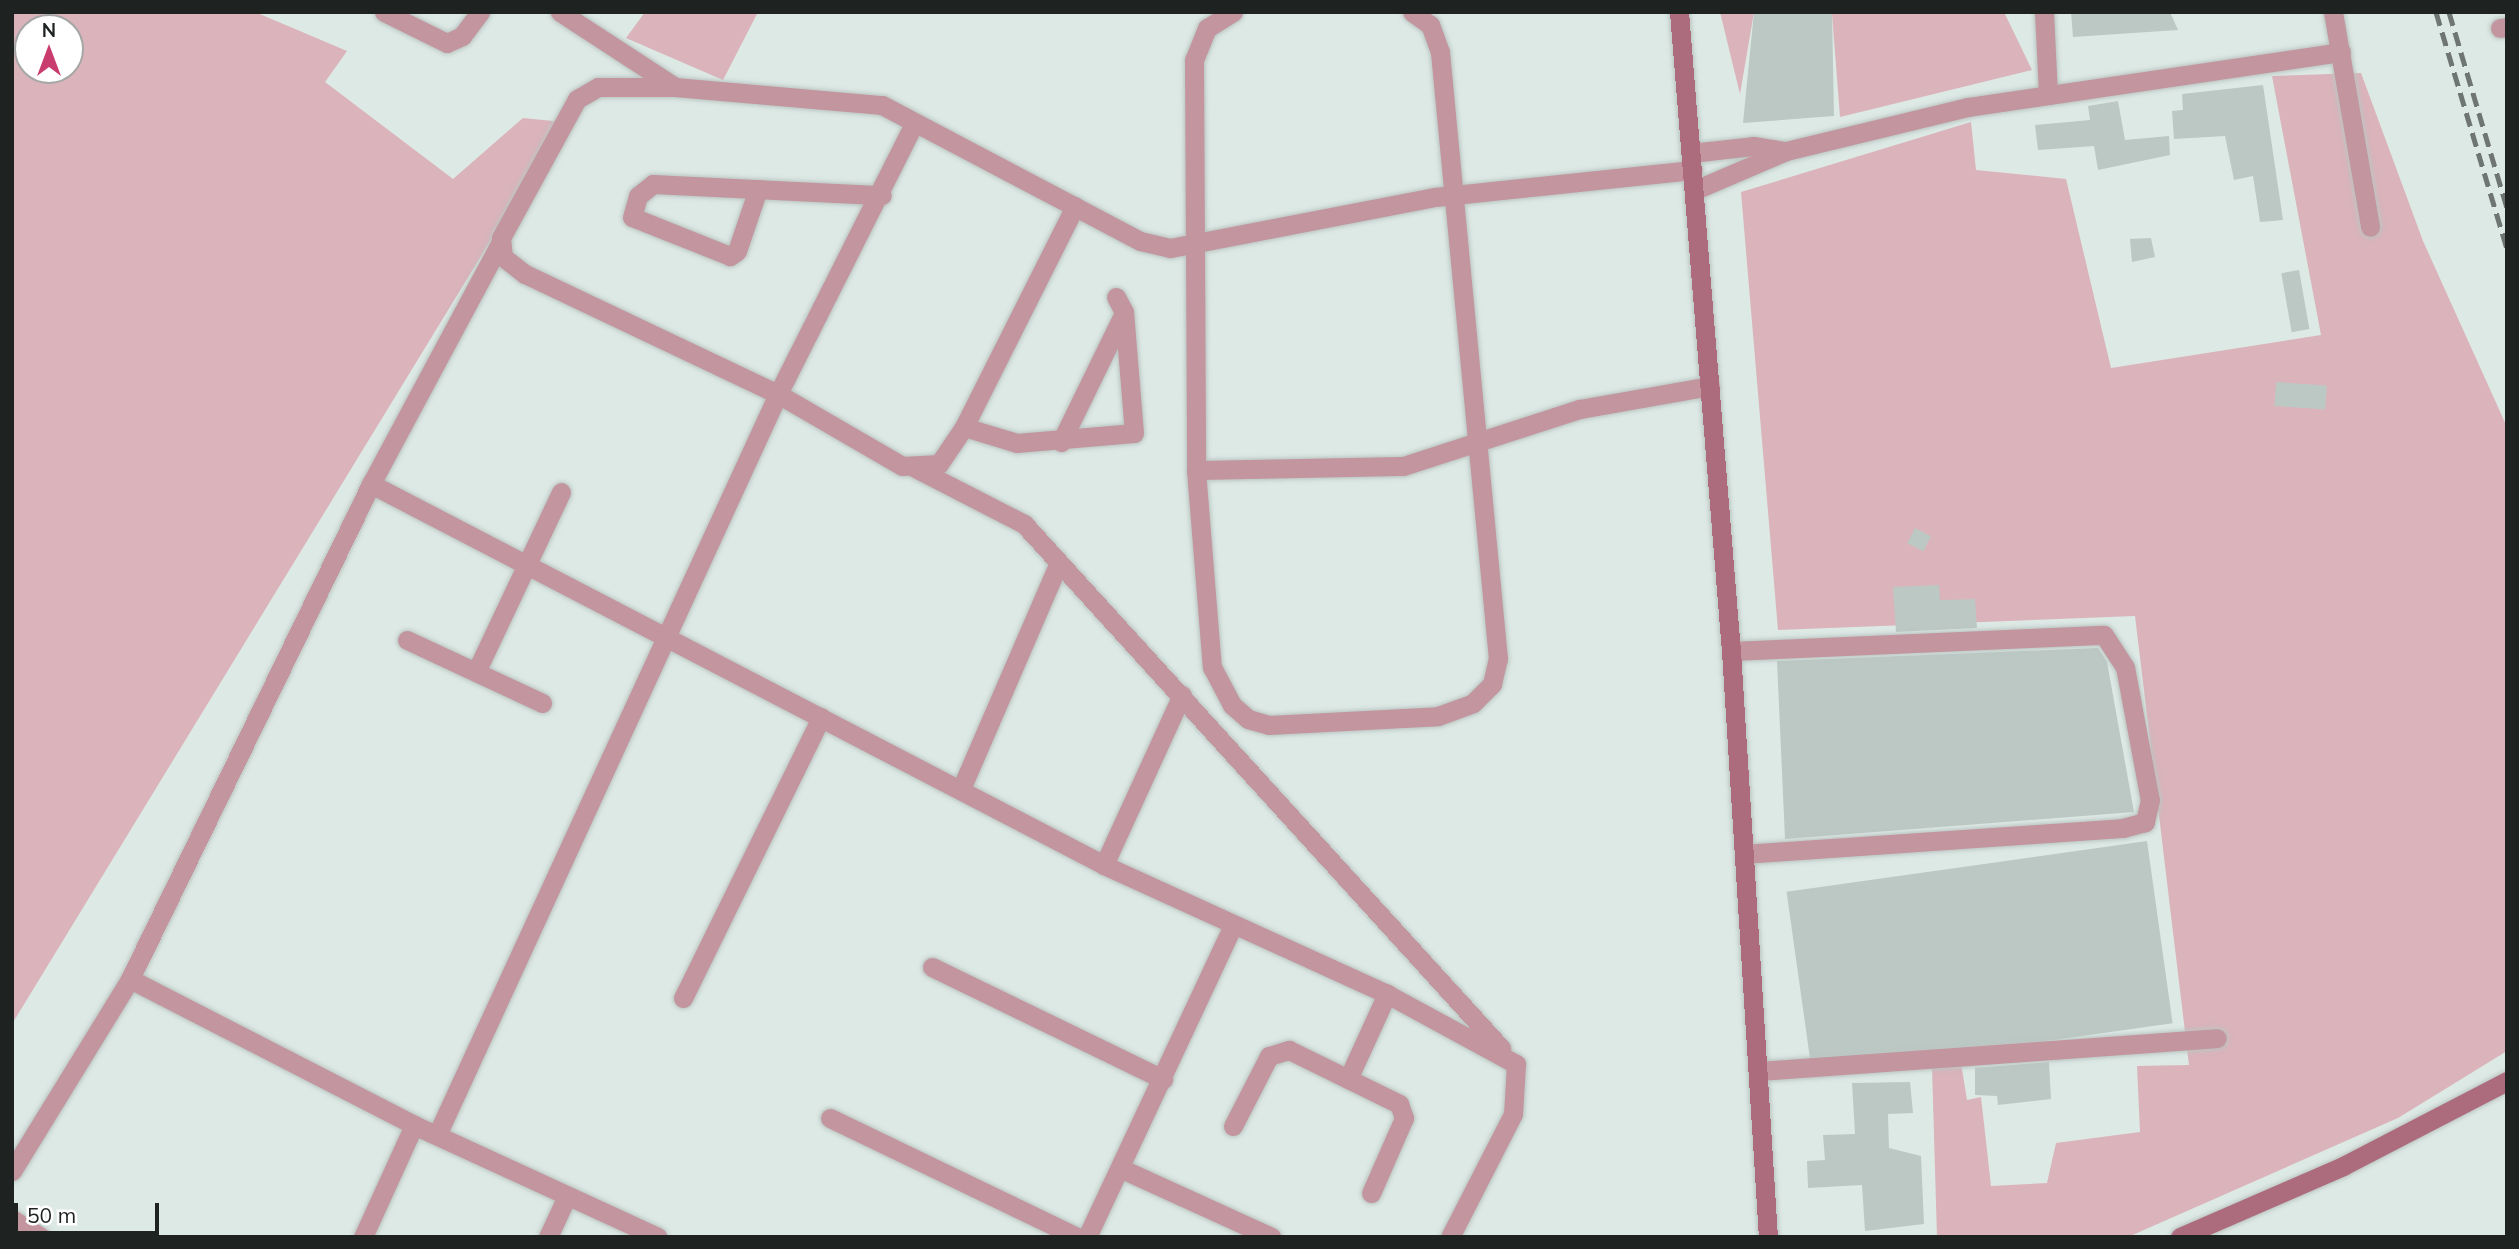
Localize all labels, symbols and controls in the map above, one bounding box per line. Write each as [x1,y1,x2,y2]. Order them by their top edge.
north arrow [14,14,84,84]
text: N [42,18,56,42]
scale bar [18,1190,163,1234]
text: 50 m [27,1202,76,1228]

